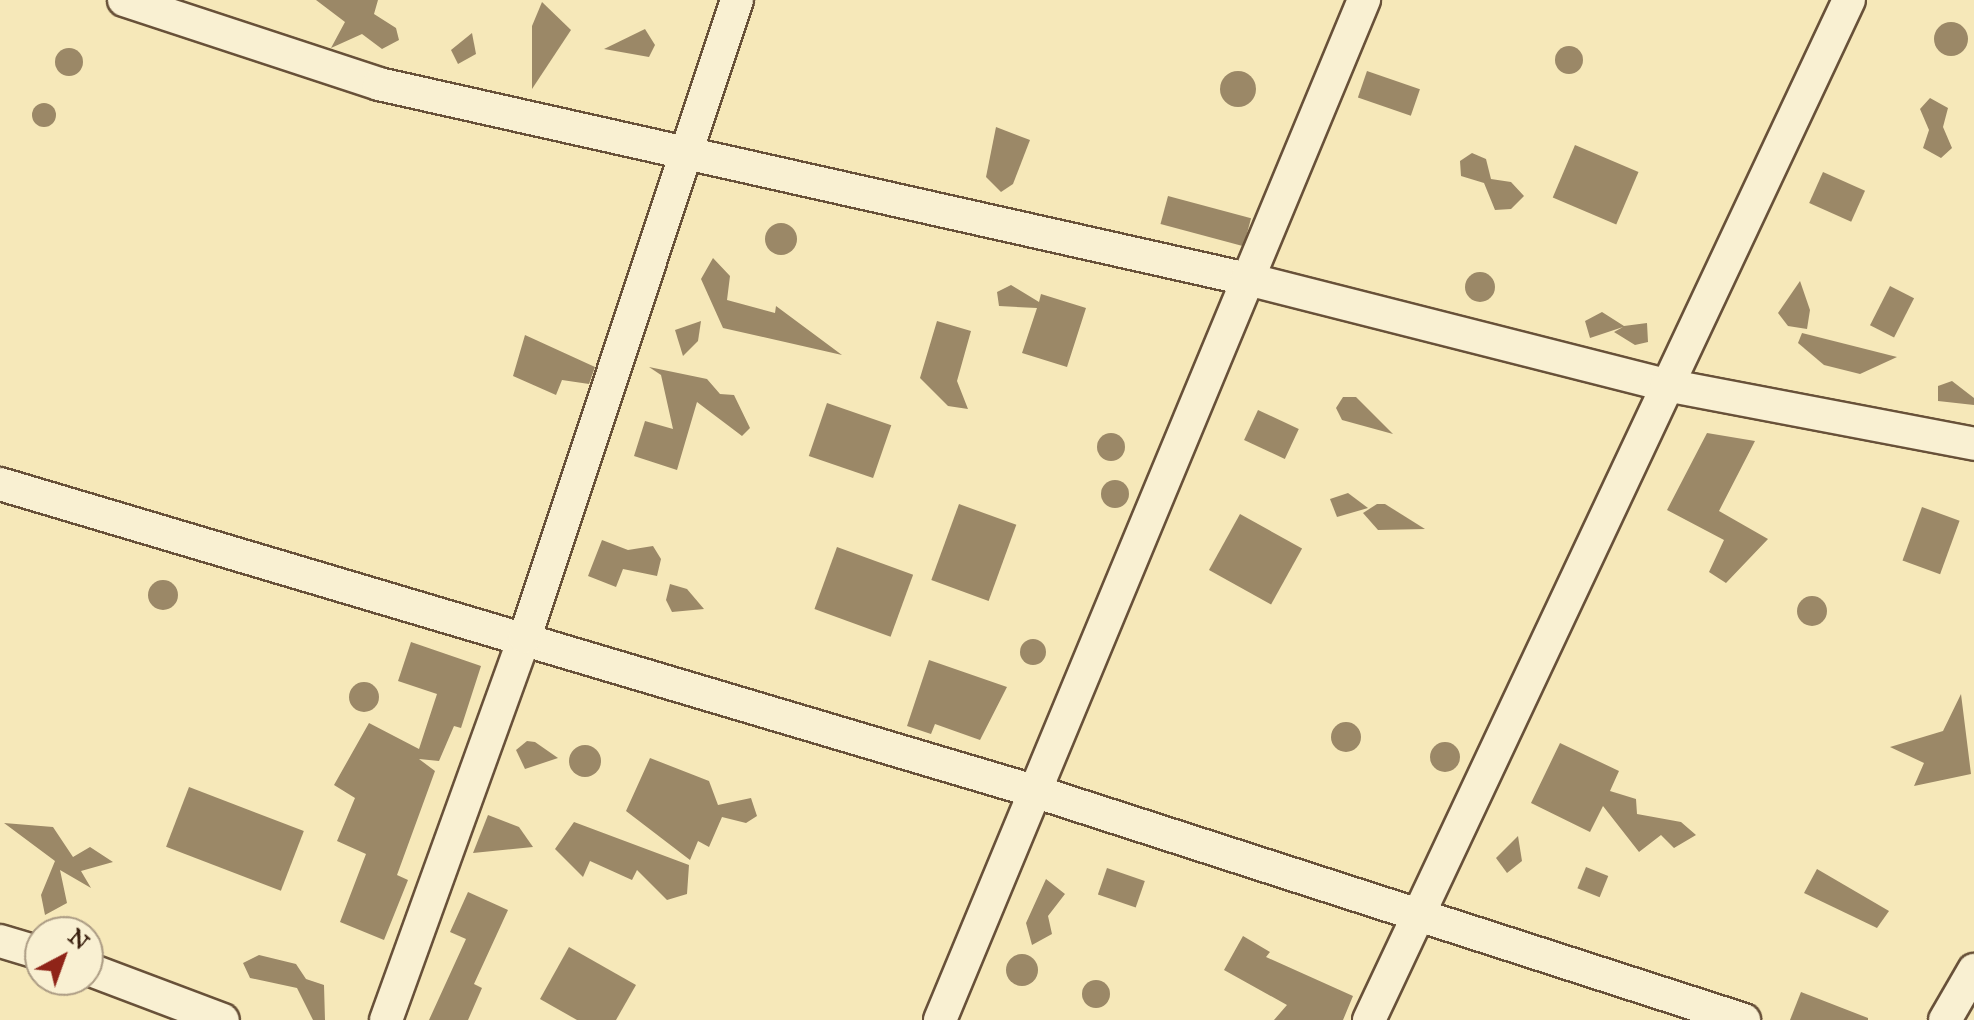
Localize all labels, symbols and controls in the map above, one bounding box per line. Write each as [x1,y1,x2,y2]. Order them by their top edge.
north arrow [24,916,104,996]
text: N [63,923,95,955]

